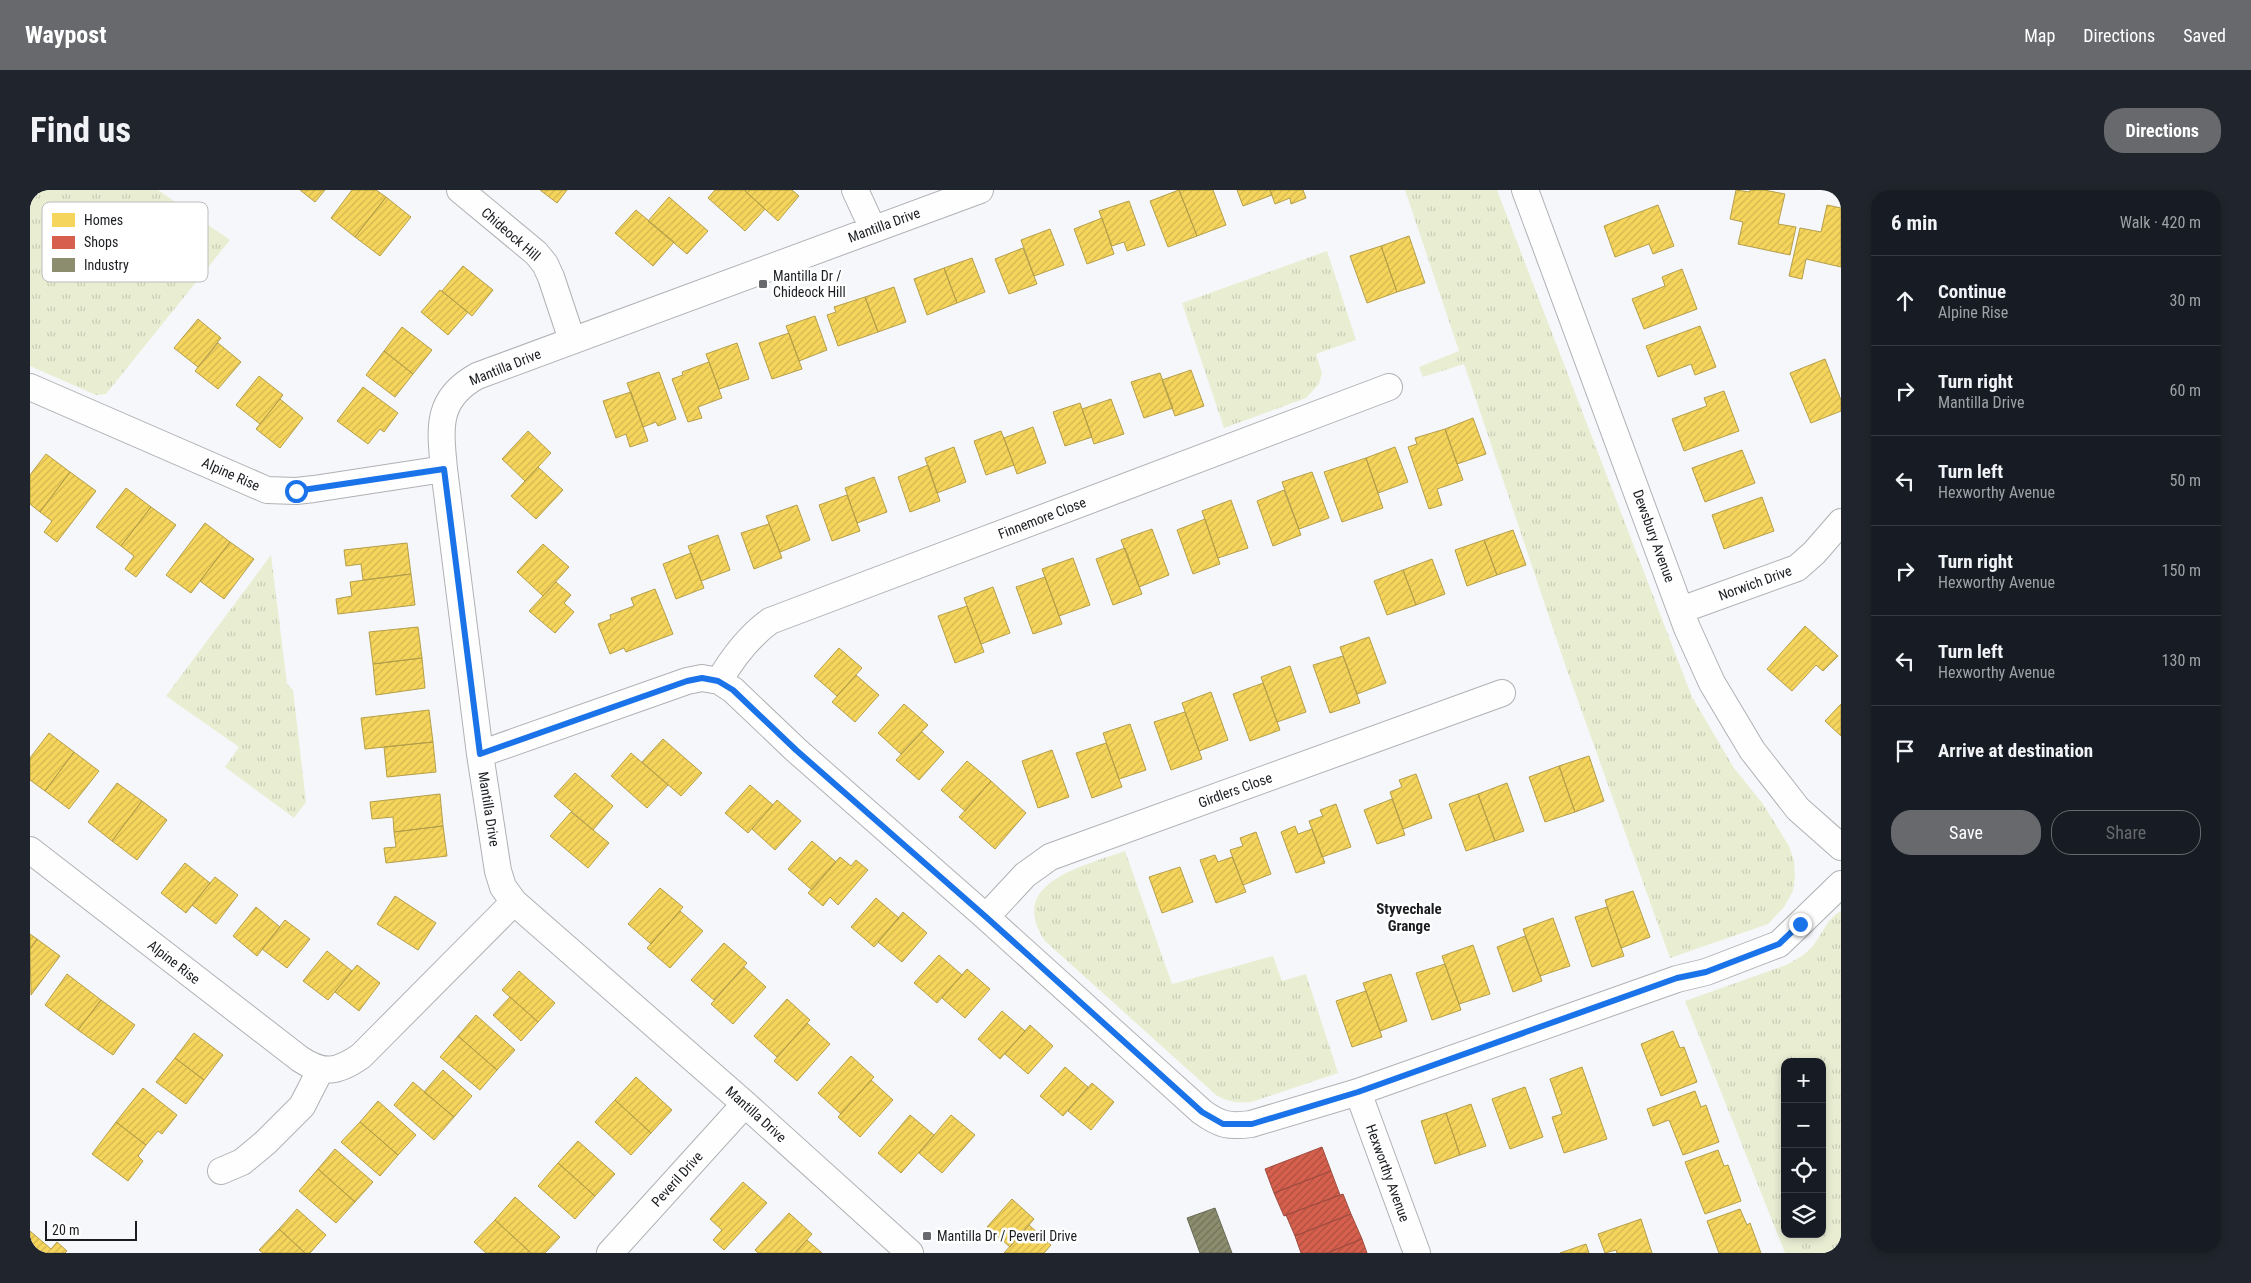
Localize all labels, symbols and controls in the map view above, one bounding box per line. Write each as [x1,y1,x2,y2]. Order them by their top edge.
text: Waypost [25,21,107,49]
text: Map [2024,25,2055,46]
text: Directions [2083,25,2155,46]
text: Saved [2183,25,2226,46]
button: Directions [2104,108,2221,153]
text: Find us [30,110,131,151]
legend [42,202,208,282]
street label: Chideock Hill [478,204,544,264]
street label: Mantilla Drive [846,204,923,245]
text: 6 min [1891,211,1938,235]
text: Homes [84,212,123,228]
text: Walk · 420 m [2120,213,2201,232]
text: Shops [84,234,118,250]
text: Industry [84,257,129,273]
place label: Mantilla Dr / Chideock Hill [773,268,846,300]
marker: Mantilla Dr / Chideock Hill [757,278,769,290]
text: Continue [1938,280,2006,303]
icon: ahead [1891,287,1919,315]
text: 30 m [2169,291,2201,310]
text: Alpine Rise [1938,303,2008,322]
street label: Mantilla Drive [467,345,543,389]
text: Turn right [1938,370,2013,393]
icon: right [1891,377,1919,405]
text: 60 m [2169,381,2201,400]
text: Mantilla Drive [1938,393,2025,412]
street label: Alpine Rise [200,454,263,494]
text: Turn left [1938,460,2003,483]
icon: left [1891,467,1919,495]
text: 50 m [2169,471,2201,490]
route start [285,480,308,503]
text: Hexworthy Avenue [1938,483,2055,502]
street label: Dewsbury Avenue [1630,487,1678,585]
street label: Finnemore Close [996,494,1089,542]
text: Turn right [1938,550,2013,573]
icon: right [1891,557,1919,585]
text: 150 m [2162,561,2201,580]
street label: Norwich Drive [1716,562,1794,604]
text: Hexworthy Avenue [1938,573,2055,592]
text: Turn left [1938,640,2003,663]
icon: left [1891,647,1919,675]
text: 130 m [2162,651,2201,670]
text: Hexworthy Avenue [1938,663,2055,682]
icon: arrive [1891,737,1919,765]
text: Arrive at destination [1938,739,2093,762]
street label: Girdlers Close [1196,769,1274,811]
street label: Mantilla Drive [475,770,503,848]
button: Save [1891,810,2041,855]
button: Share [2051,810,2201,855]
district label: Styvechale Grange [1376,900,1442,935]
route end [1789,913,1812,936]
street label: Alpine Rise [145,937,204,988]
map controls [1781,1058,1826,1238]
button: + [1781,1058,1826,1103]
street label: Mantilla Drive [723,1083,790,1146]
button: − [1781,1103,1826,1148]
street label: Hexworthy Avenue [1363,1122,1413,1224]
street label: Peveril Drive [648,1148,706,1210]
button: locate [1781,1148,1826,1193]
button: layers [1781,1193,1826,1238]
scale bar [45,1218,138,1241]
text: 20 m [52,1222,80,1238]
place label: Mantilla Dr / Peveril Drive [937,1228,1078,1244]
marker: Mantilla Dr / Peveril Drive [921,1230,933,1242]

